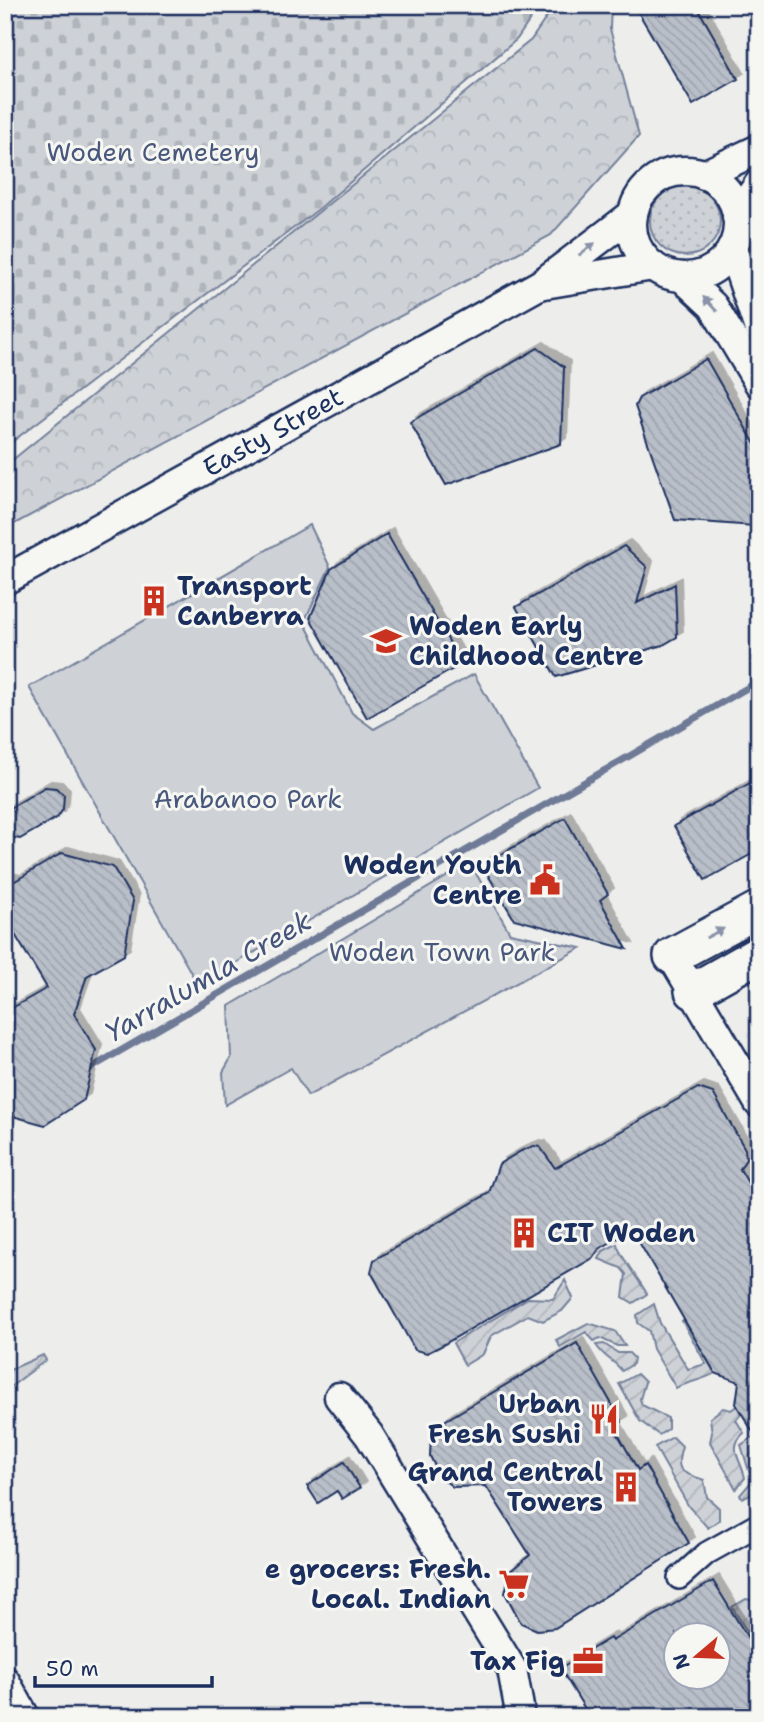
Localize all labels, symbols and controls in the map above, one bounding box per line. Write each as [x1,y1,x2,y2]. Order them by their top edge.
park label: Woden Cemetery [46,134,260,169]
one-way arrow [578,243,596,257]
one-way arrow [702,295,718,313]
street label: Easty Street [196,379,349,485]
place label: Transport Canberra [177,568,312,633]
building icon: Transport Canberra [137,584,171,618]
place label: Woden Early Childhood Centre [409,608,644,673]
school or university icon: Woden Early Childhood Centre [369,624,403,658]
park label: Arabanoo Park [154,781,342,816]
place label: Woden Youth Centre [344,847,522,912]
public building icon: Woden Youth Centre [528,863,562,897]
water label: Yarralumla Creek [98,901,318,1051]
one-way arrow [706,927,725,939]
park label: Woden Town Park [329,934,555,969]
place label: CIT Woden [547,1215,695,1250]
building icon: CIT Woden [507,1216,541,1250]
place label: Urban Fresh Sushi [428,1386,581,1451]
restaurant icon: Urban Fresh Sushi [587,1402,621,1436]
place label: Grand Central Towers [408,1454,603,1519]
building icon: Grand Central Towers [609,1470,643,1504]
place label: e grocers: Fresh. Local. Indian [265,1551,491,1616]
supermarket icon: e grocers: Fresh. Local. Indian [497,1567,531,1601]
north arrow [662,1620,732,1690]
place label: Tax Fig [470,1643,565,1678]
office icon: Tax Fig [571,1644,605,1678]
scale bar [35,1645,212,1689]
text: N [667,1650,696,1673]
text: 50 m [46,1655,99,1683]

